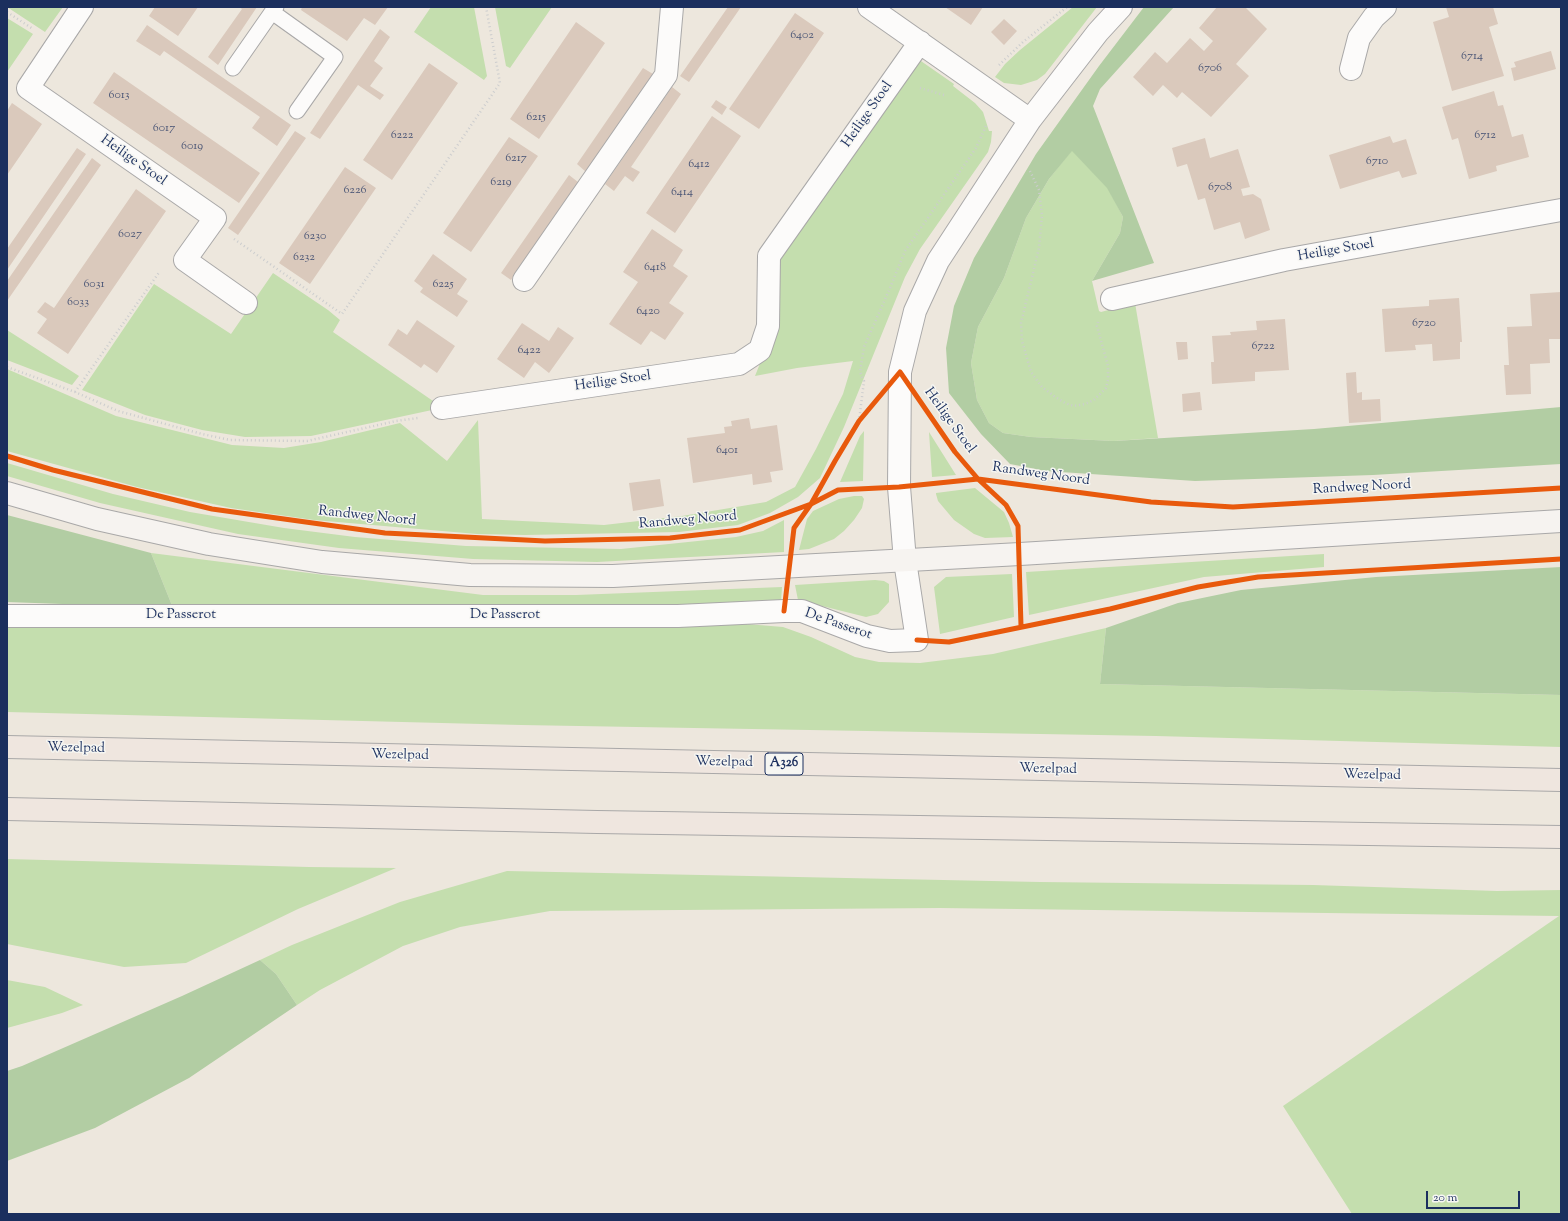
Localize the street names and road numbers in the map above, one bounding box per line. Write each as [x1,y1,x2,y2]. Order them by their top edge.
street label: Heilige Stoel [839,79,897,151]
street label: Heilige Stoel [97,132,169,190]
street label: Heilige Stoel [1297,236,1375,266]
street label: Heilige Stoel [574,368,652,396]
street label: Heilige Stoel [920,385,978,457]
street label: Randweg Noord [991,460,1091,490]
street label: Randweg Noord [1312,477,1412,499]
street label: Randweg Noord [317,504,417,530]
street label: Randweg Noord [638,508,738,534]
street label: De Passerot [802,606,874,644]
street label: De Passerot [146,608,216,624]
street label: De Passerot [470,608,540,624]
street label: Wezelpad [47,740,105,758]
street label: Wezelpad [371,747,429,765]
road number: A326 [765,753,803,775]
street label: Wezelpad [695,754,753,772]
street label: Wezelpad [1019,761,1077,779]
street label: Wezelpad [1343,767,1401,785]

